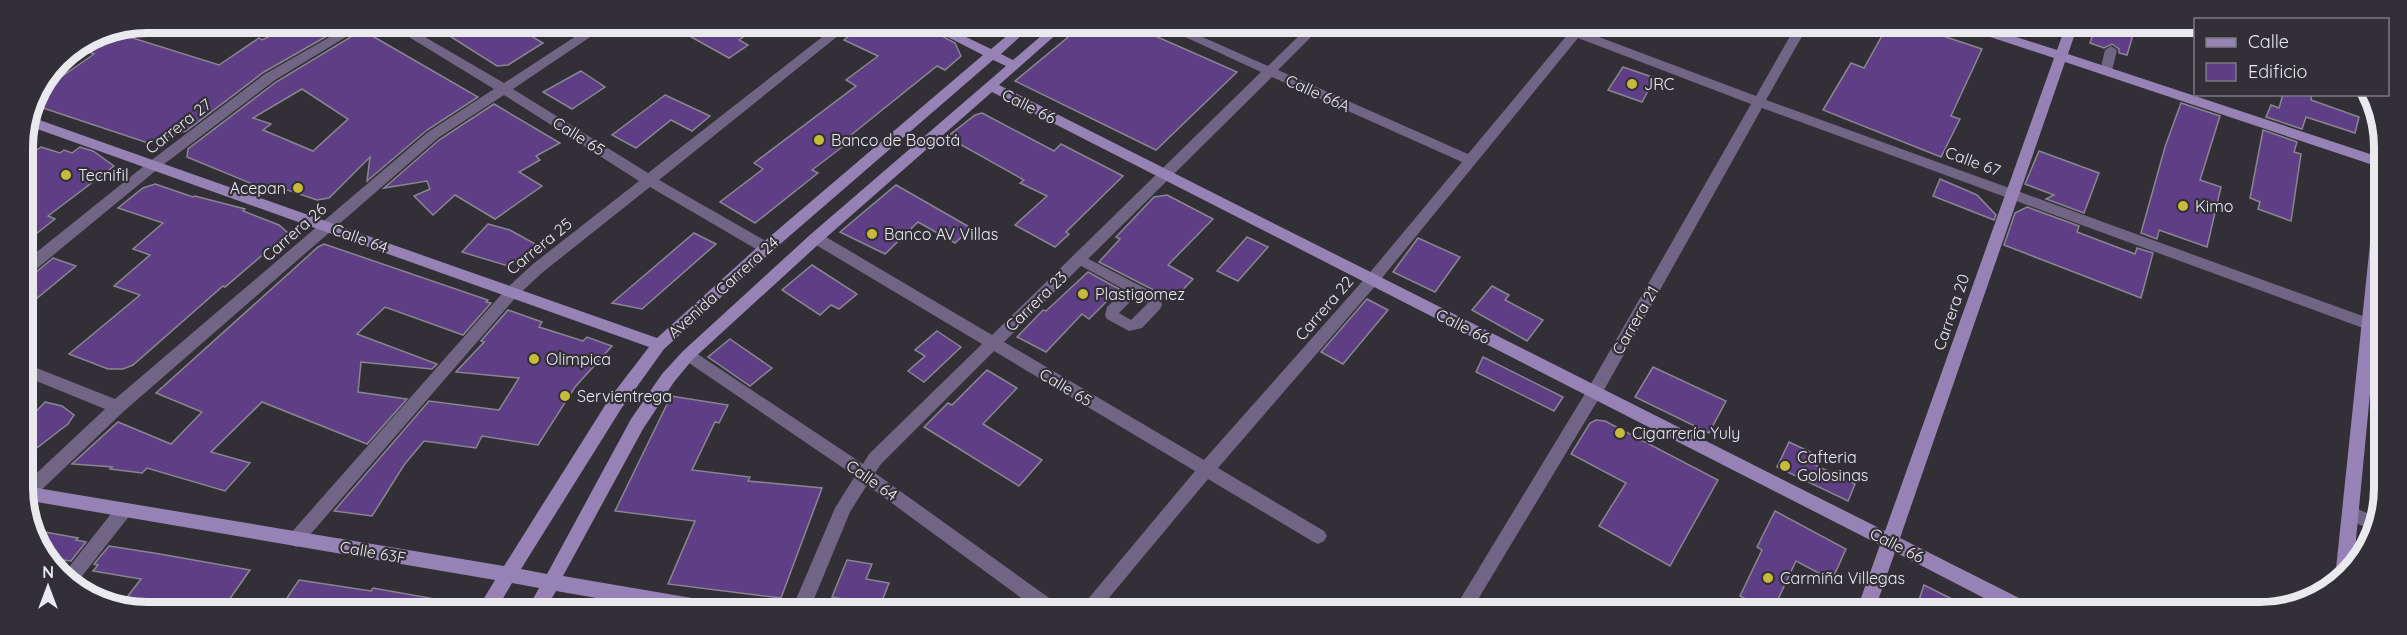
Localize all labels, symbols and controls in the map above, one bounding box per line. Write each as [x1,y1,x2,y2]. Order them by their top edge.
legend [2194,18,2389,96]
text: Calle [2248,30,2289,53]
text: Edificio [2248,60,2307,83]
street label: Calle 66A [1283,70,1353,116]
place label: JRC [1644,74,1674,94]
marker: JRC [1625,77,1639,91]
street label: Calle 66 [999,84,1060,128]
street label: Carrera 27 [141,94,215,158]
street label: Calle 65 [549,112,609,160]
place label: Banco de Bogotá [831,130,960,150]
marker: Banco de Bogotá [812,133,826,147]
street label: Calle 67 [1943,142,2003,180]
place label: Tecnifil [78,165,129,185]
marker: Tecnifil [59,168,73,182]
place label: Acepan [230,178,286,198]
marker: Acepan [291,181,305,195]
place label: Kimo [2195,196,2233,216]
street label: Carrera 26 [258,198,331,265]
marker: Kimo [2176,199,2190,213]
street label: Carrera 25 [502,213,576,279]
street label: Calle 64 [329,219,391,257]
place label: Banco AV Villas [884,224,998,244]
marker: Banco AV Villas [865,227,879,241]
street label: Avenida Carrera 24 [664,232,782,342]
street label: Carrera 23 [1001,267,1071,335]
street label: Carrera 20 [1929,271,1973,353]
street label: Carrera 22 [1291,272,1358,344]
street label: Carrera 21 [1607,282,1663,358]
place label: Plastigomez [1095,284,1185,304]
marker: Plastigomez [1076,287,1090,301]
street label: Calle 66 [1433,304,1494,348]
place label: Olimpica [546,349,611,369]
marker: Olimpica [527,352,541,366]
street label: Calle 65 [1036,363,1096,411]
place label: Servientrega [577,386,672,406]
marker: Servientrega [558,389,572,403]
place label: Cigarrería Yuly [1632,423,1740,443]
marker: Cigarrería Yuly [1613,426,1627,440]
place label: Cafteria Golosinas [1797,447,1868,485]
street label: Calle 64 [842,455,902,505]
marker: Cafteria Golosinas [1778,459,1792,473]
street label: Calle 66 [1867,523,1928,567]
street label: Calle 63F [338,536,408,568]
north arrow [18,557,78,617]
text: N [42,562,54,582]
place label: Carmiña Villegas [1780,568,1905,588]
marker: Carmiña Villegas [1761,571,1775,585]

